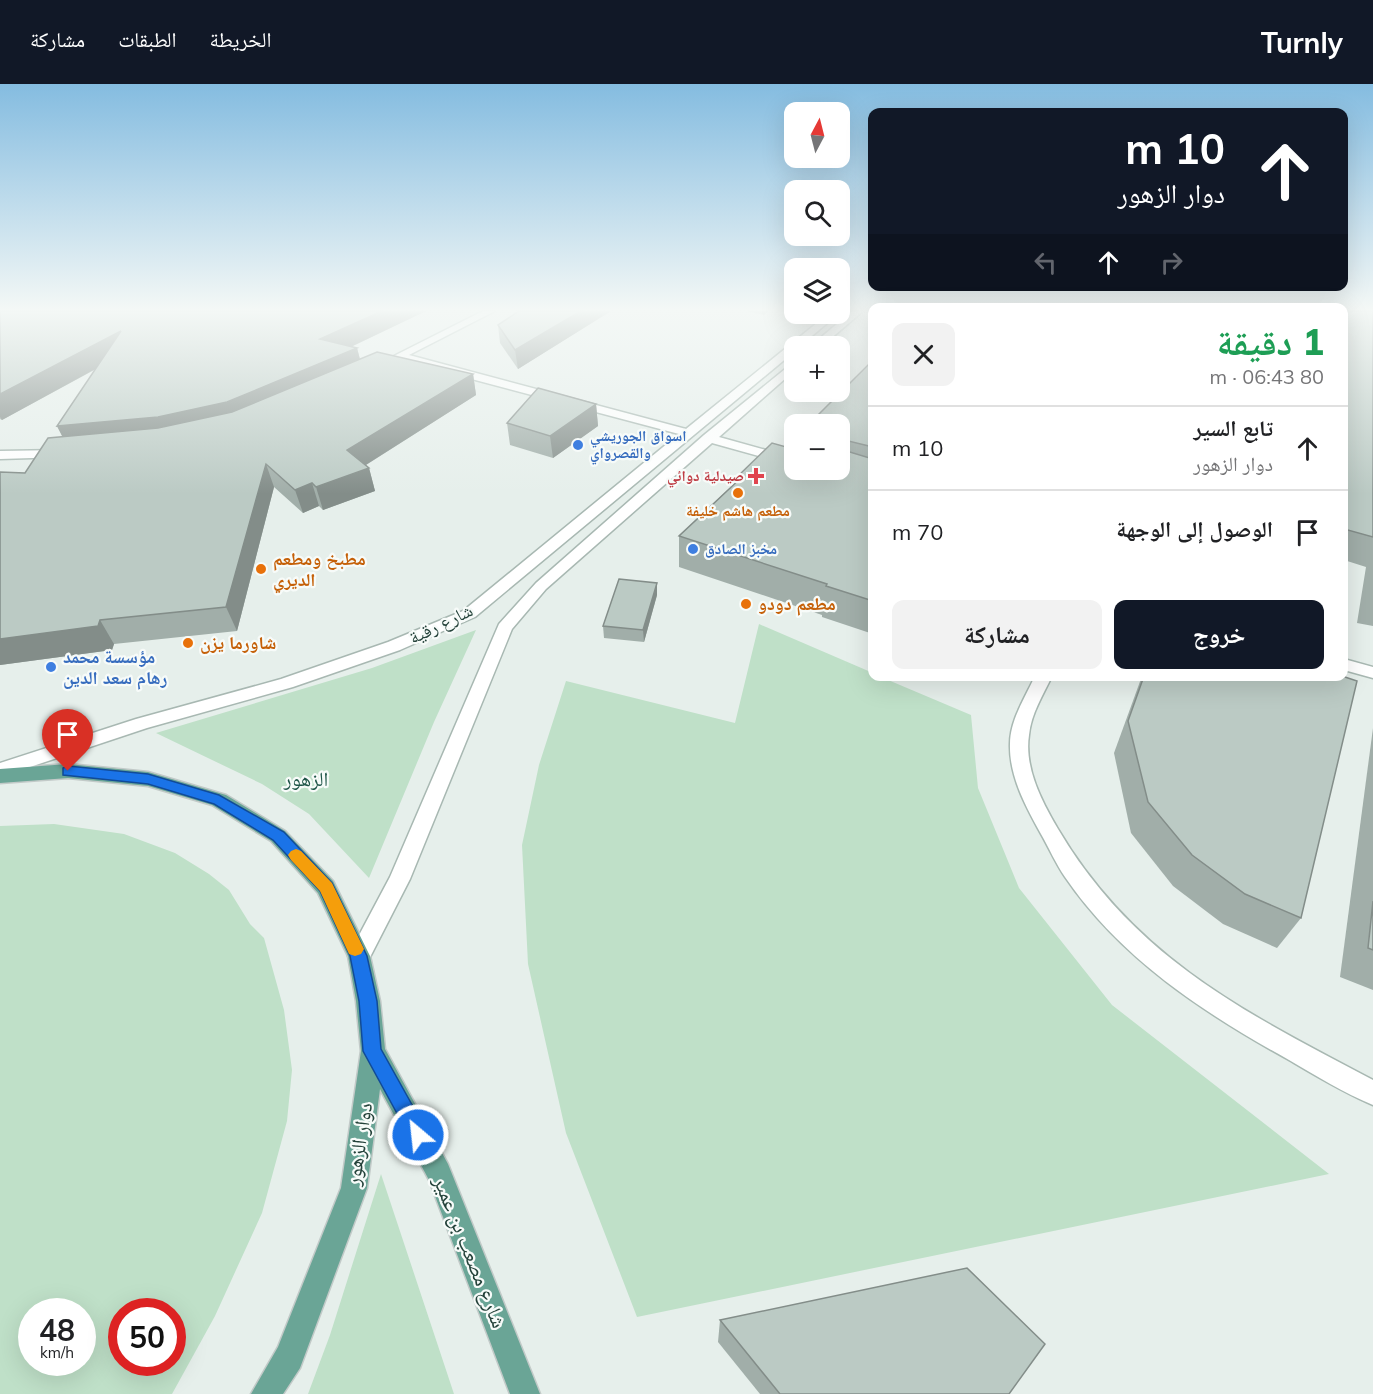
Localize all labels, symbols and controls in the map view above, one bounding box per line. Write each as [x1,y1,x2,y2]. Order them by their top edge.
text: Turnly [1261,25,1343,60]
text: مشاركة [30,26,85,52]
text: الطبقات [118,26,177,52]
text: الخريطة [210,26,271,52]
north arrow [784,102,850,168]
map controls [784,102,850,480]
text: 10 m [1125,122,1225,175]
icon: ahead [1246,132,1324,210]
text: دوار الزهور [1117,176,1225,210]
button: search [784,180,850,246]
icon: left [1029,246,1062,279]
icon: ahead [1092,246,1125,279]
icon: right [1155,246,1188,279]
button: layers [784,258,850,324]
text: 1 دقيقة [1217,319,1324,364]
button: close [892,323,955,386]
button: + [784,336,850,402]
text: 80 m · 06:43 [1210,364,1324,389]
button: − [784,414,850,480]
text: تابع السير [1194,414,1273,442]
place label: اسواق الجوريشي والقصرواي [590,426,687,465]
icon: ahead [1291,432,1324,465]
text: 10 m [892,434,943,462]
marker: اسواق الجوريشي والقصرواي [571,438,585,452]
text: دوار الزهور [1193,451,1273,476]
place label: صيدلية دوائي [667,466,744,488]
marker: صيدلية دوائي [749,469,763,483]
marker: مطعم هاشم خليفة [731,486,745,500]
place label: مطعم هاشم خليفة [686,501,790,521]
text: الوصول إلى الوجهة [1116,515,1273,543]
icon: arrive [1291,516,1324,549]
text: 70 m [892,518,943,546]
place label: مخبز الصادق [705,539,777,558]
marker: مخبز الصادق [686,542,700,556]
place label: مطبخ ومطعم الديري [273,547,366,594]
marker: مطبخ ومطعم الديري [254,562,268,576]
place label: مطعم دودو [758,592,836,616]
marker: مطعم دودو [739,597,753,611]
street label: شارع رقية [405,598,476,649]
button: مشاركة [892,600,1102,669]
button: خروج [1114,600,1324,669]
place label: شاورما يزن [200,631,276,654]
marker: شاورما يزن [181,636,195,650]
place label: مؤسسة محمد رهام سعد الدين [63,645,167,690]
marker: مؤسسة محمد رهام سعد الدين [44,660,58,674]
pin [42,709,93,771]
icon: arrive [51,718,84,751]
district label: الزهور [283,766,328,791]
street label: دوار الزهور [338,1100,377,1188]
position arrow [386,1103,450,1167]
street label: شارع مصعب بن عمير [427,1171,513,1332]
speed limit sign: 50 [108,1298,186,1376]
text: 48 [39,1311,75,1349]
text: km/h [40,1343,74,1362]

